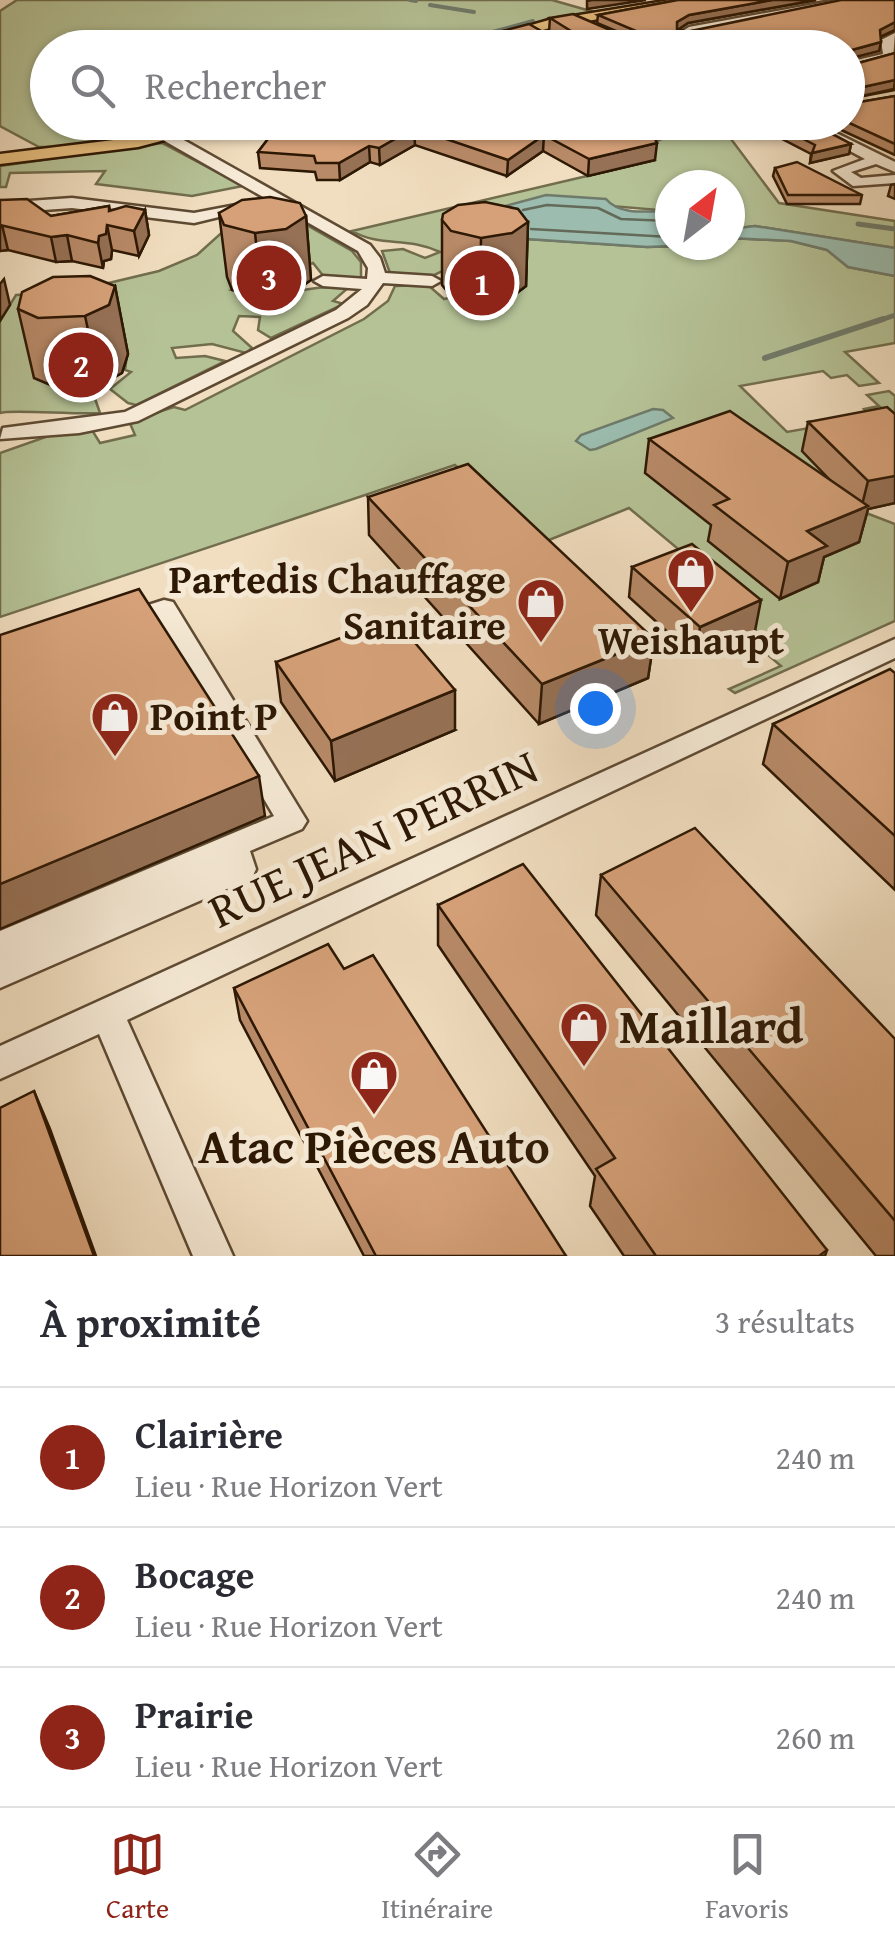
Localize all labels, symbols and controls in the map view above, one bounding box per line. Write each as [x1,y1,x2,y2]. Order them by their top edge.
search box [30,30,865,140]
text: Rechercher [145,57,326,113]
icon: search [65,58,120,113]
north arrow [655,170,745,260]
pin: 3 [236,240,302,316]
pin: 1 [450,246,514,320]
pin: 2 [48,328,114,402]
shop icon: Weishaupt [665,546,717,614]
place label: Partedis Chauffage Sanitaire [169,549,506,654]
shop icon: Partedis Chauffage Sanitaire [515,576,567,644]
place label: Weishaupt [598,610,784,669]
your location [570,683,621,734]
place label: Point P [150,686,278,745]
shop icon: Point P [89,690,141,758]
street label: RUE JEAN PERRIN [196,730,549,945]
place label: Maillard [619,990,804,1061]
shop icon: Maillard [558,1000,610,1068]
shop icon: Atac Pièces Auto [348,1048,400,1116]
place label: Atac Pièces Auto [198,1110,550,1181]
text: À proximité [40,1291,261,1352]
text: 3 résultats [715,1298,855,1345]
text: Clairière [135,1406,283,1462]
text: 1 [64,1434,81,1481]
text: 240 m [776,1434,855,1481]
text: Lieu · Rue Horizon Vert [135,1462,443,1509]
text: Bocage [135,1546,254,1602]
text: 2 [64,1574,81,1621]
text: 240 m [776,1574,855,1621]
text: Lieu · Rue Horizon Vert [135,1602,443,1649]
text: Prairie [135,1686,253,1742]
text: 3 [64,1714,81,1761]
text: 260 m [776,1714,855,1761]
text: Lieu · Rue Horizon Vert [135,1742,443,1789]
tab: Carte [106,1827,169,1928]
tab: Itinéraire [381,1827,493,1928]
tab: Favoris [705,1827,789,1928]

